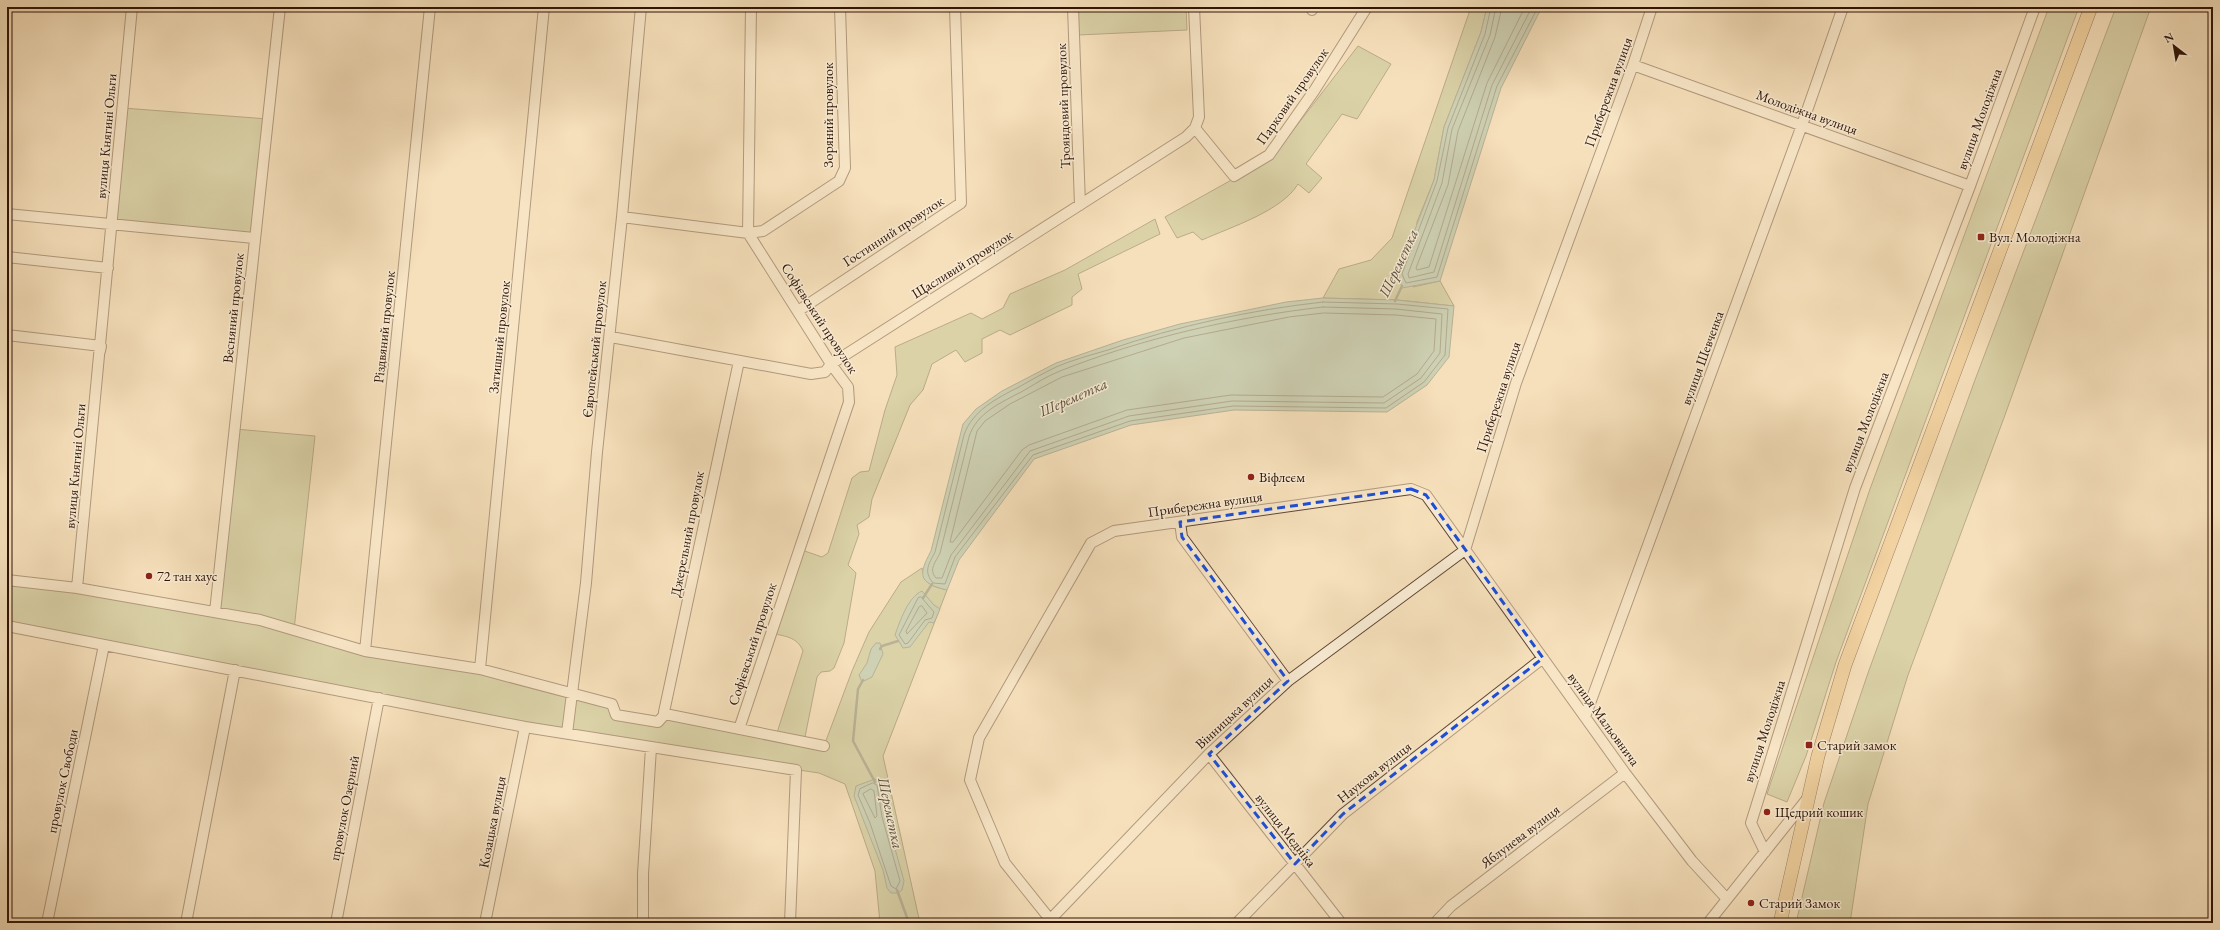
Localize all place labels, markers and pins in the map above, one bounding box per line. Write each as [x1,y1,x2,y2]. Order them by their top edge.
place label: Вул. Молодіжна [1989,228,2081,246]
marker: Вул. Молодіжна [1976,232,1986,242]
place label: Віфлеєм [1259,468,1305,486]
marker: Віфлеєм [1246,472,1256,482]
place label: 72 тан хаус [157,567,218,585]
marker: 72 тан хаус [144,571,154,581]
place label: Старий замок [1817,736,1897,754]
marker: Старий замок [1804,740,1814,750]
place label: Щедрий кошик [1775,803,1864,821]
marker: Щедрий кошик [1762,807,1772,817]
place label: Старий Замок [1759,894,1841,912]
marker: Старий Замок [1746,898,1756,908]

